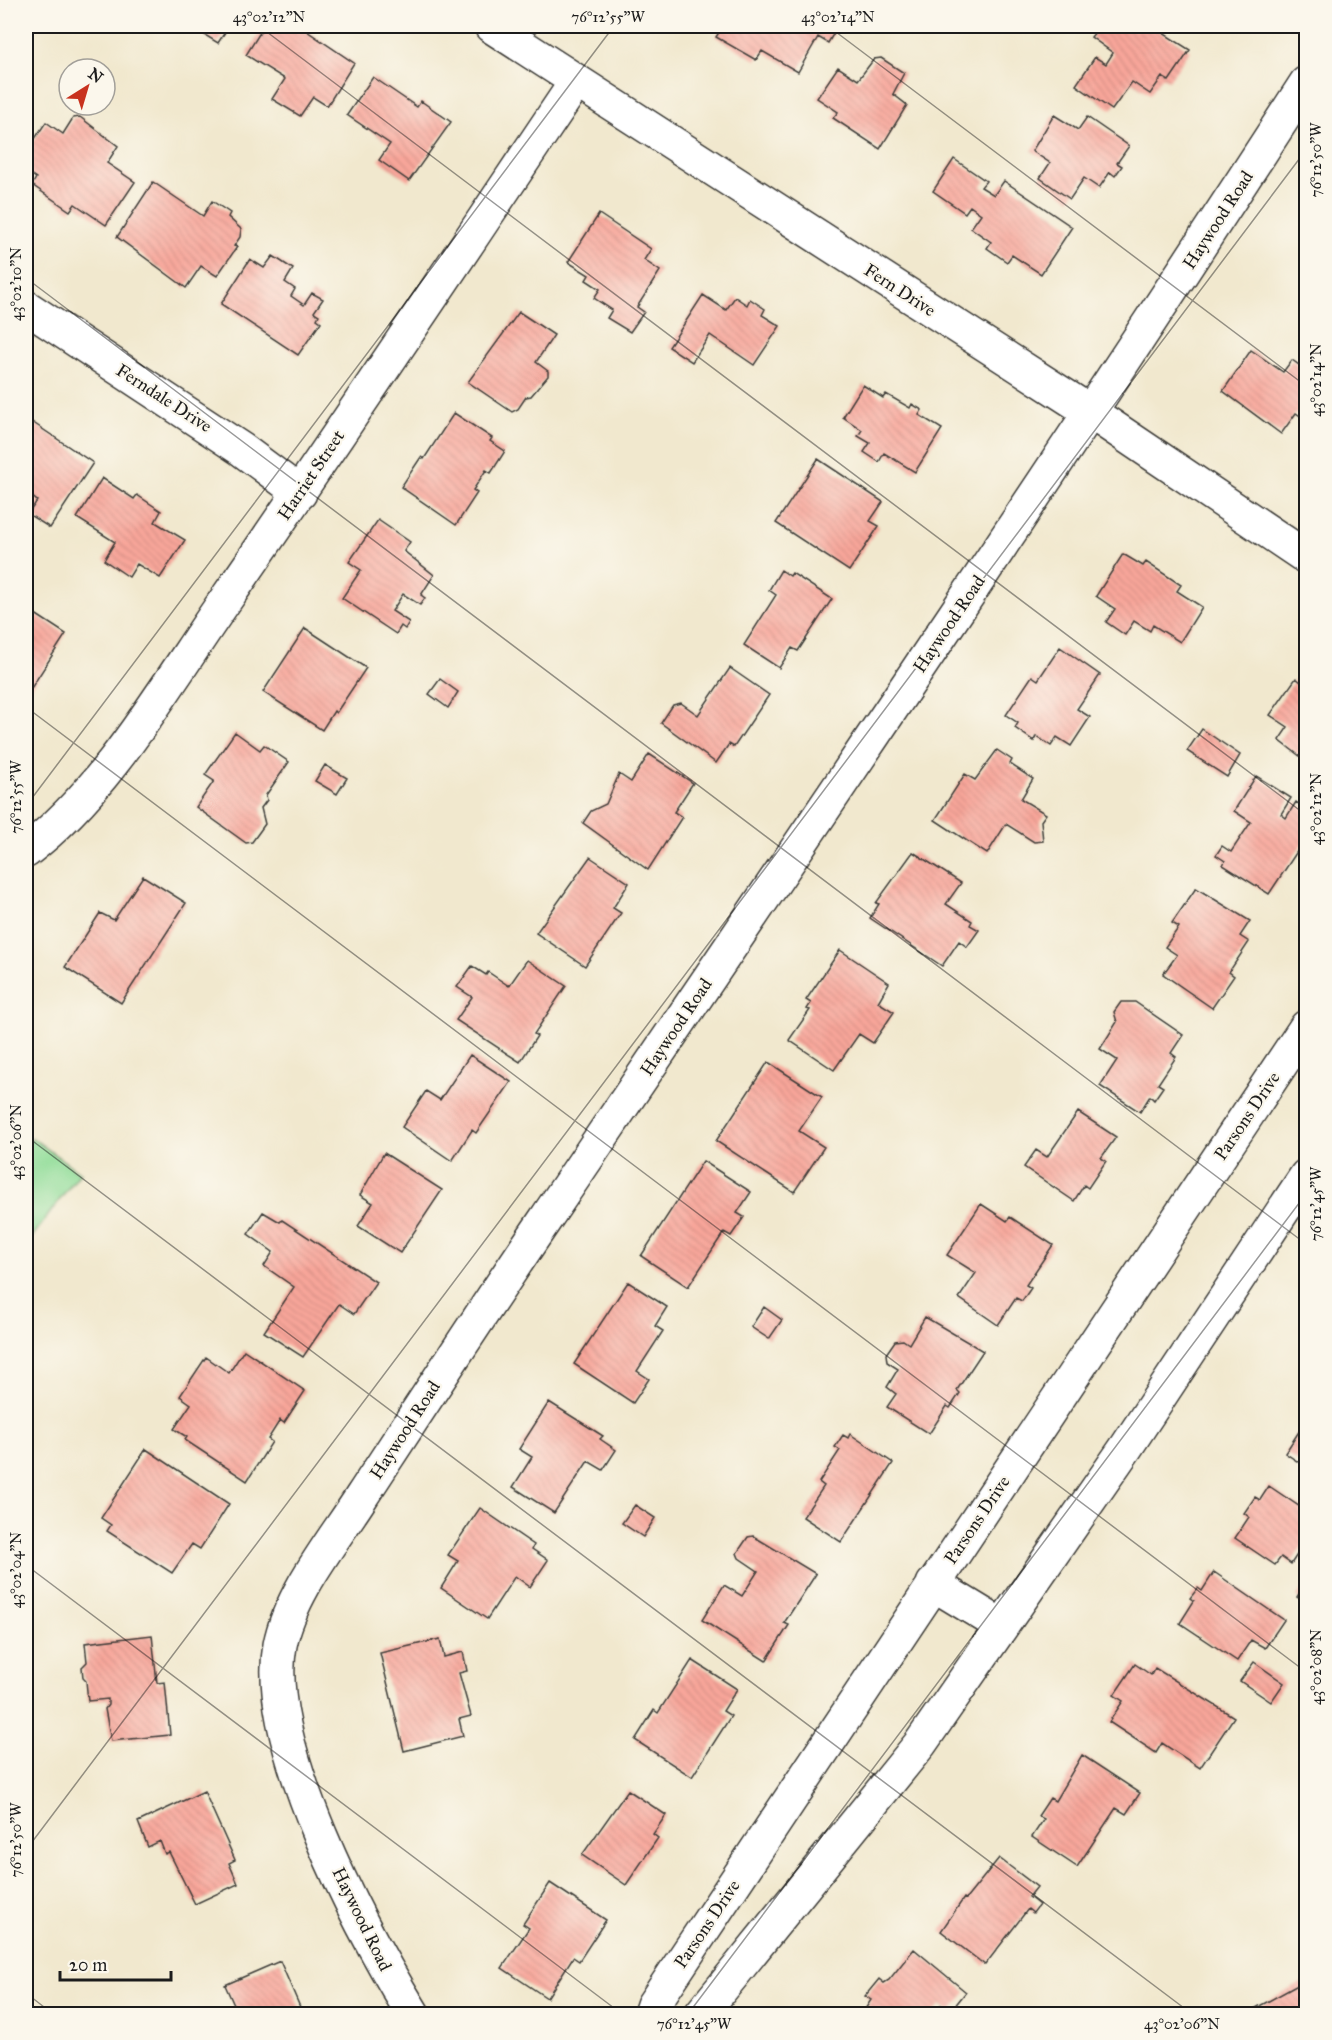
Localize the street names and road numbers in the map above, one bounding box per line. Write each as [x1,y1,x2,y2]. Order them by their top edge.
street label: Haywood Road [1178,167,1258,273]
street label: Fern Drive [860,259,940,321]
street label: Ferndale Drive [112,359,216,437]
street label: Harriet Street [273,425,350,524]
street label: Haywood Road [908,571,990,677]
street label: Haywood Road [635,974,717,1080]
street label: Parsons Drive [1209,1068,1285,1164]
street label: Haywood Road [365,1377,445,1483]
street label: Parsons Drive [939,1472,1015,1568]
street label: Haywood Road [327,1864,397,1974]
street label: Parsons Drive [669,1876,745,1972]

